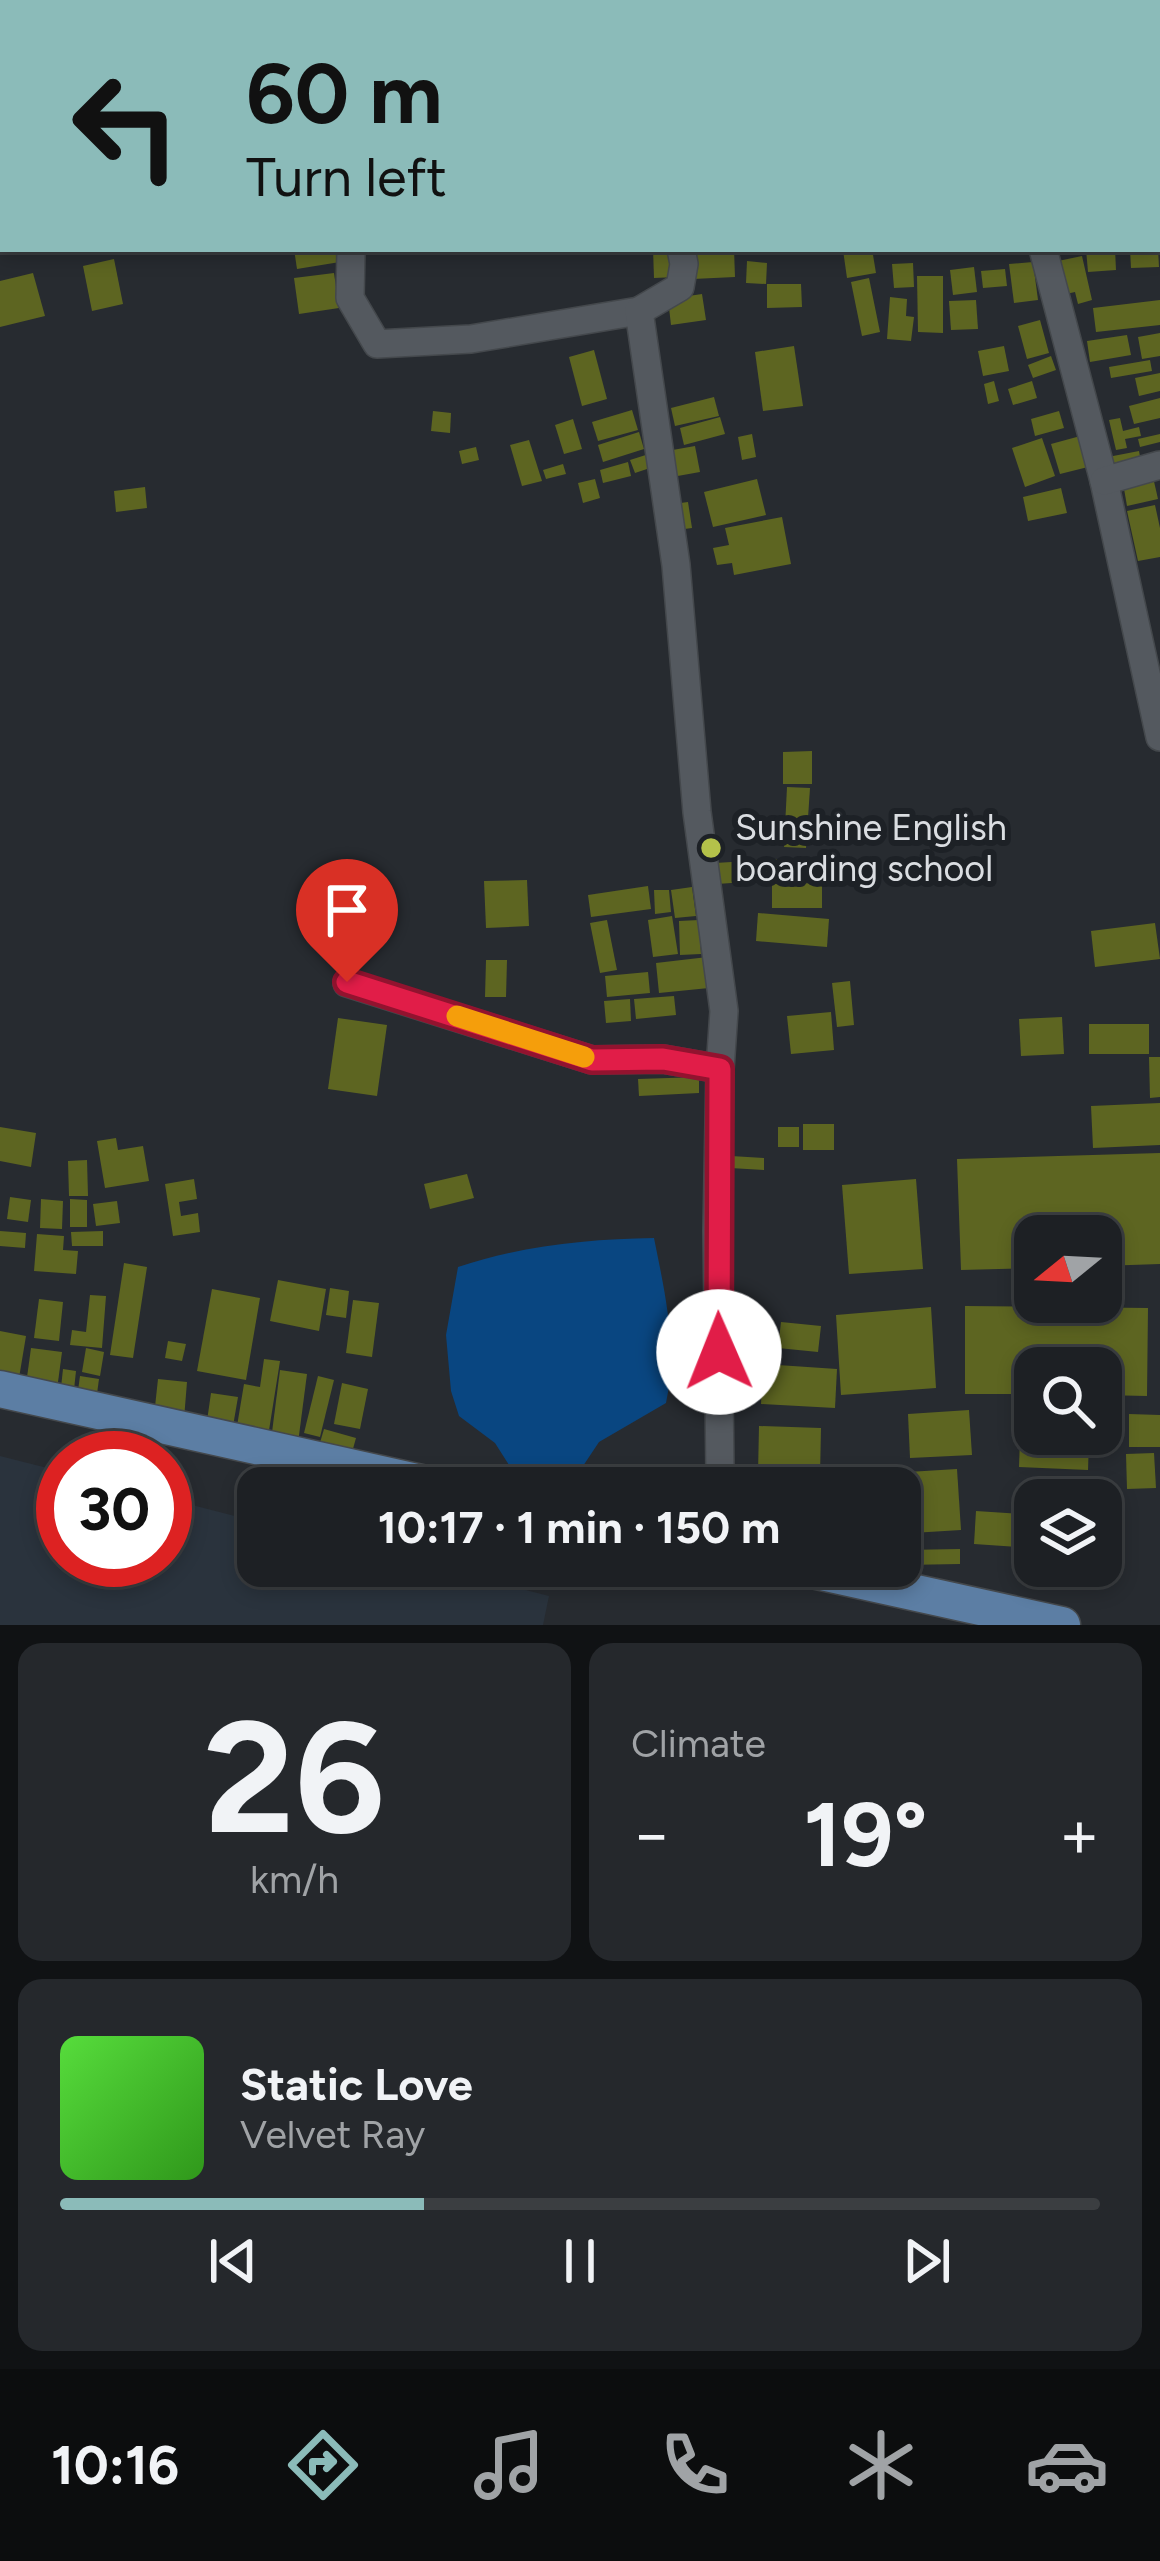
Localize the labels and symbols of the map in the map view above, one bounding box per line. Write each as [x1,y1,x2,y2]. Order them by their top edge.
place label: Sunshine English boarding school [735,806,1007,890]
marker: Sunshine English boarding school [698,835,724,861]
pin [296,859,398,982]
north arrow [1014,1215,1122,1323]
position arrow [656,1289,782,1415]
speed limit sign: 30 [36,1431,192,1587]

